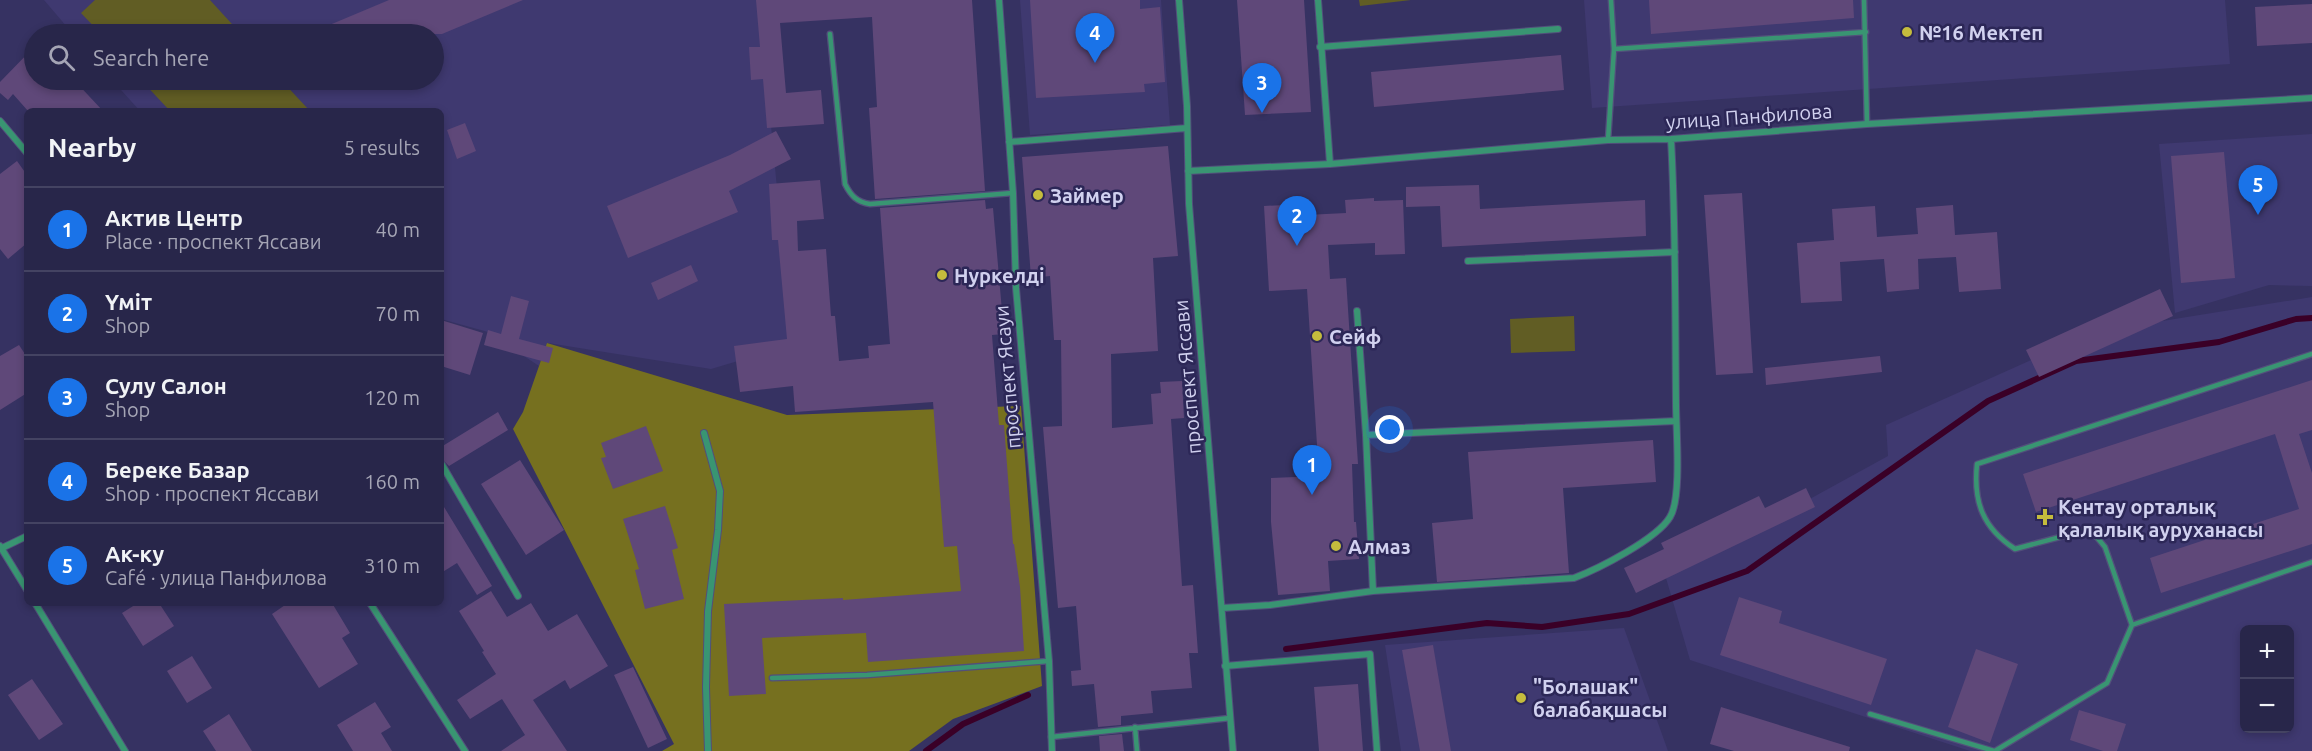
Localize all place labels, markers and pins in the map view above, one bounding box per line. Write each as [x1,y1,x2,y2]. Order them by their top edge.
pin: 4 [1076,14,1114,63]
place label: №16 Мектеп [1919,21,2043,44]
marker: №16 Мектеп [1900,25,1914,39]
pin: 3 [1242,63,1282,113]
pin: 5 [2238,166,2278,215]
place label: Займер [1050,184,1124,207]
marker: Займер [1031,188,1045,202]
pin: 2 [1278,196,1316,246]
place label: Нуркелді [954,264,1045,287]
marker: Нуркелді [935,268,949,282]
place label: Сейф [1329,325,1381,348]
marker: Сейф [1310,329,1324,343]
pin: 1 [1292,446,1332,495]
place label: Кентау орталық қалалық ауруханасы [2058,495,2263,541]
marker: Кентау орталық қалалық ауруханасы [2036,508,2054,526]
place label: Алмаз [1348,535,1411,558]
marker: Алмаз [1329,539,1343,553]
place label: "Болашак" балабақшасы [1533,675,1667,721]
marker: "Болашак" балабақшасы [1514,691,1528,705]

